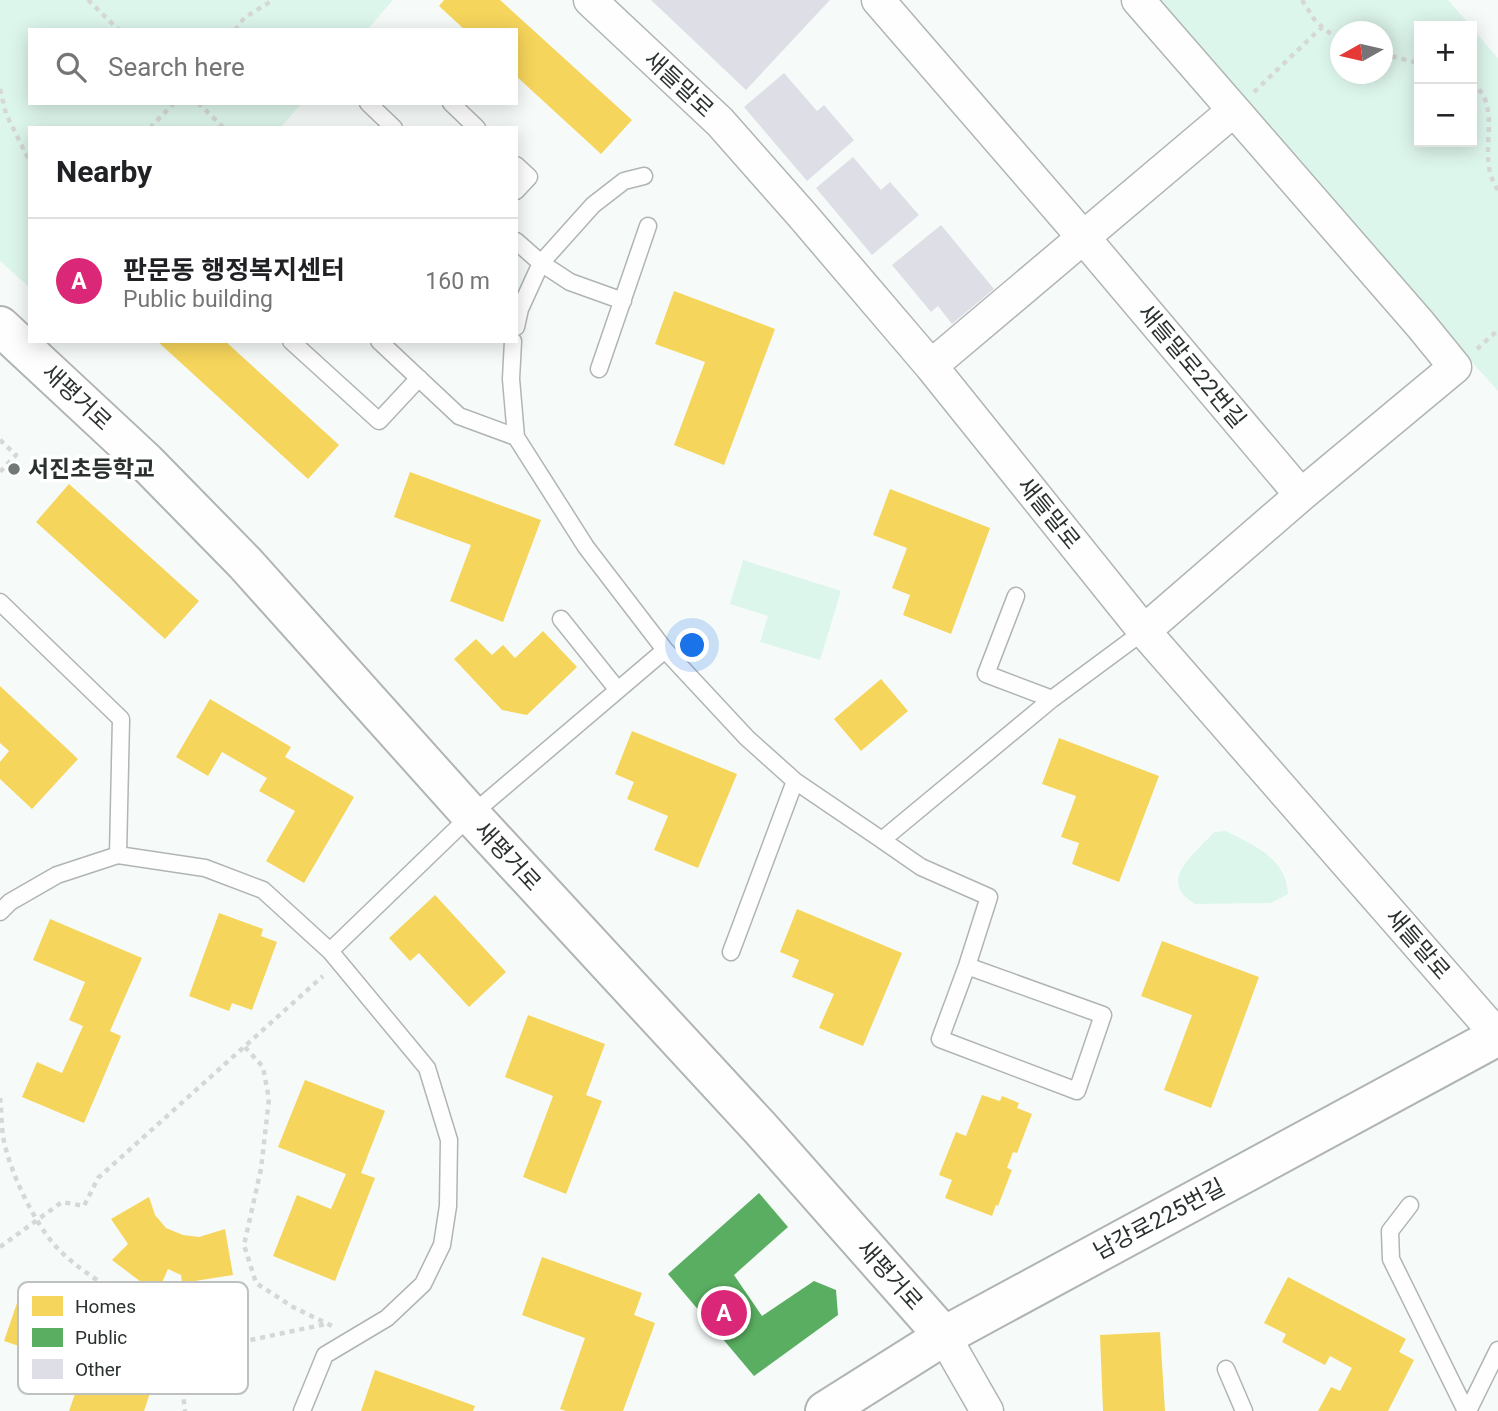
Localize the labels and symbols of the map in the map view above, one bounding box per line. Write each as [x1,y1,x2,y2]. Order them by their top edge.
north arrow [1330,21,1393,84]
street label: 새들말로 [639,46,719,123]
street label: 새들말로22번길 [1132,299,1251,434]
street label: 새평거로 [37,359,117,436]
place label: 서진초등학교 [28,456,155,483]
marker: 서진초등학교 [6,461,22,477]
street label: 새들말로 [1011,472,1086,555]
your location [675,628,709,662]
street label: 새평거로 [469,816,546,896]
street label: 새들말로 [1380,904,1456,985]
street label: 남강로225번길 [1089,1174,1229,1265]
street label: 새평거로 [851,1235,928,1316]
legend [18,1282,248,1394]
pin: A [701,1287,747,1339]
text: Homes [75,1295,136,1318]
text: Public [75,1326,127,1349]
text: Other [75,1358,122,1381]

